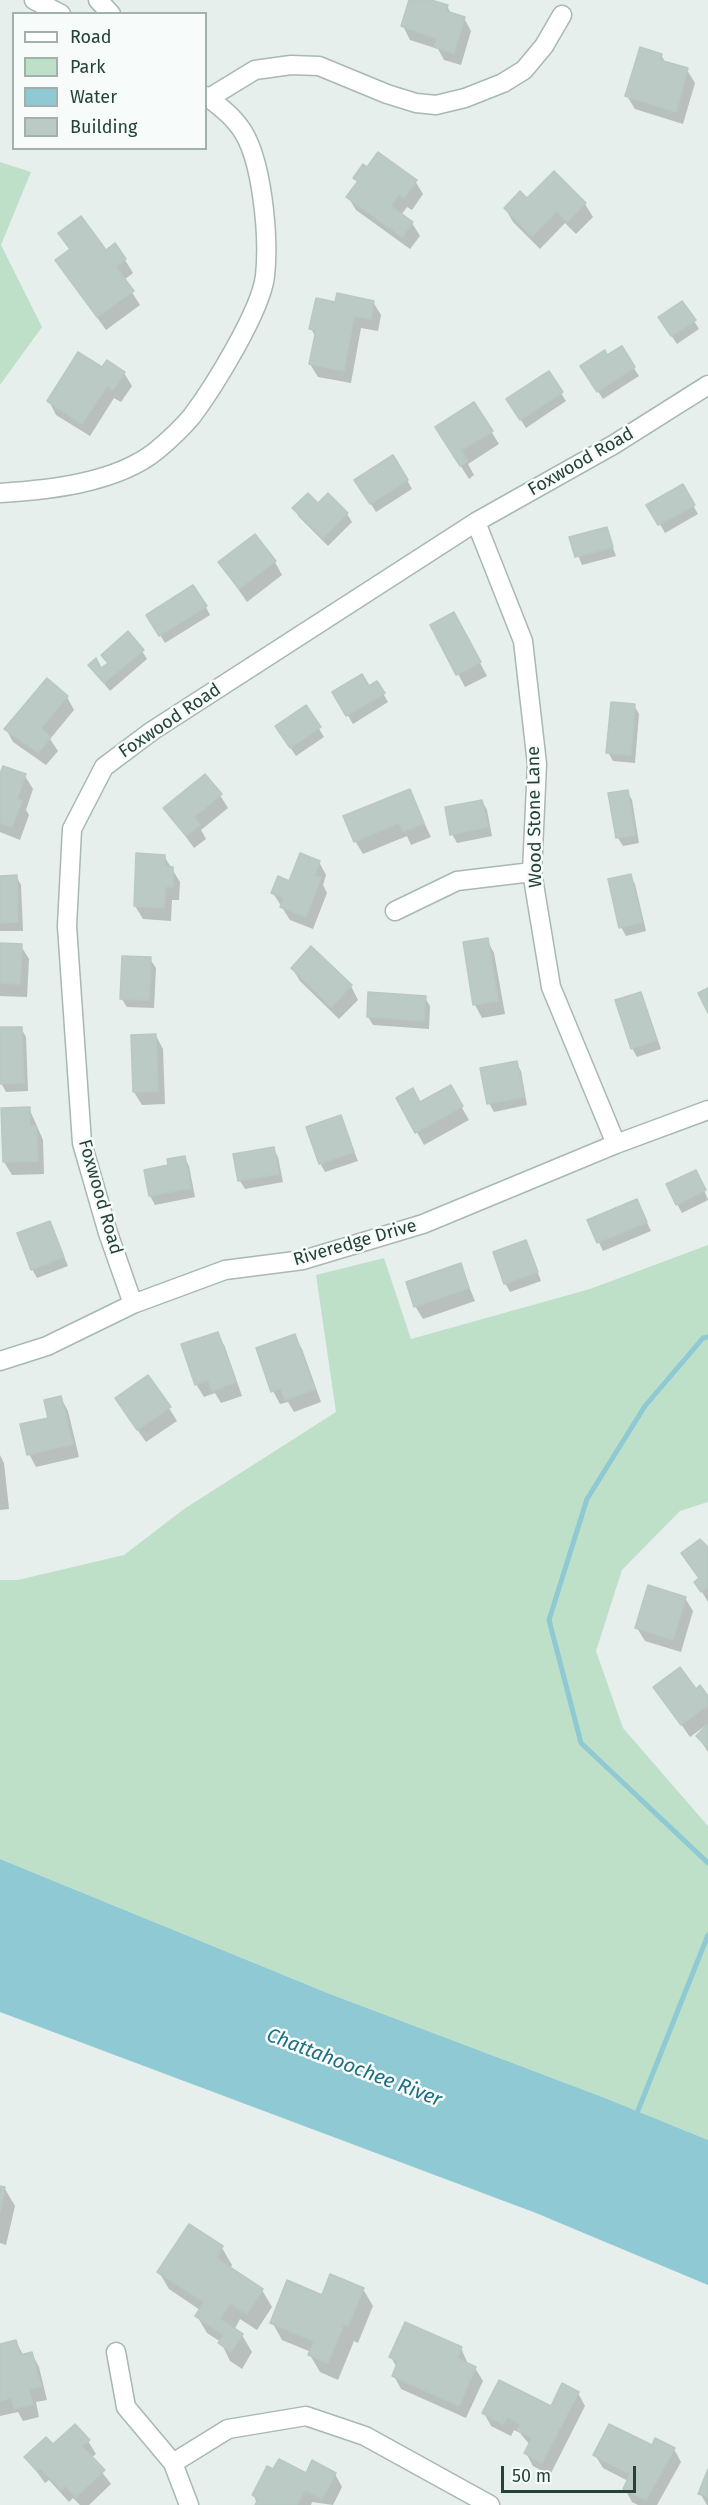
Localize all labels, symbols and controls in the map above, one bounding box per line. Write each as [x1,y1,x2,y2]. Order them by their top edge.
legend [12,12,207,150]
text: Road [70,26,112,48]
text: Park [70,56,105,78]
text: Water [70,86,117,108]
text: Building [70,116,137,138]
street label: Foxwood Road [524,423,638,501]
street label: Foxwood Road [115,679,225,763]
street label: Wood Stone Lane [523,746,547,888]
street label: Foxwood Road [73,1137,127,1257]
street label: Riveredge Drive [291,1215,419,1271]
water label: Chattahoochee River [263,2024,445,2112]
scale bar [504,2454,639,2492]
text: 50 m [512,2465,551,2487]

